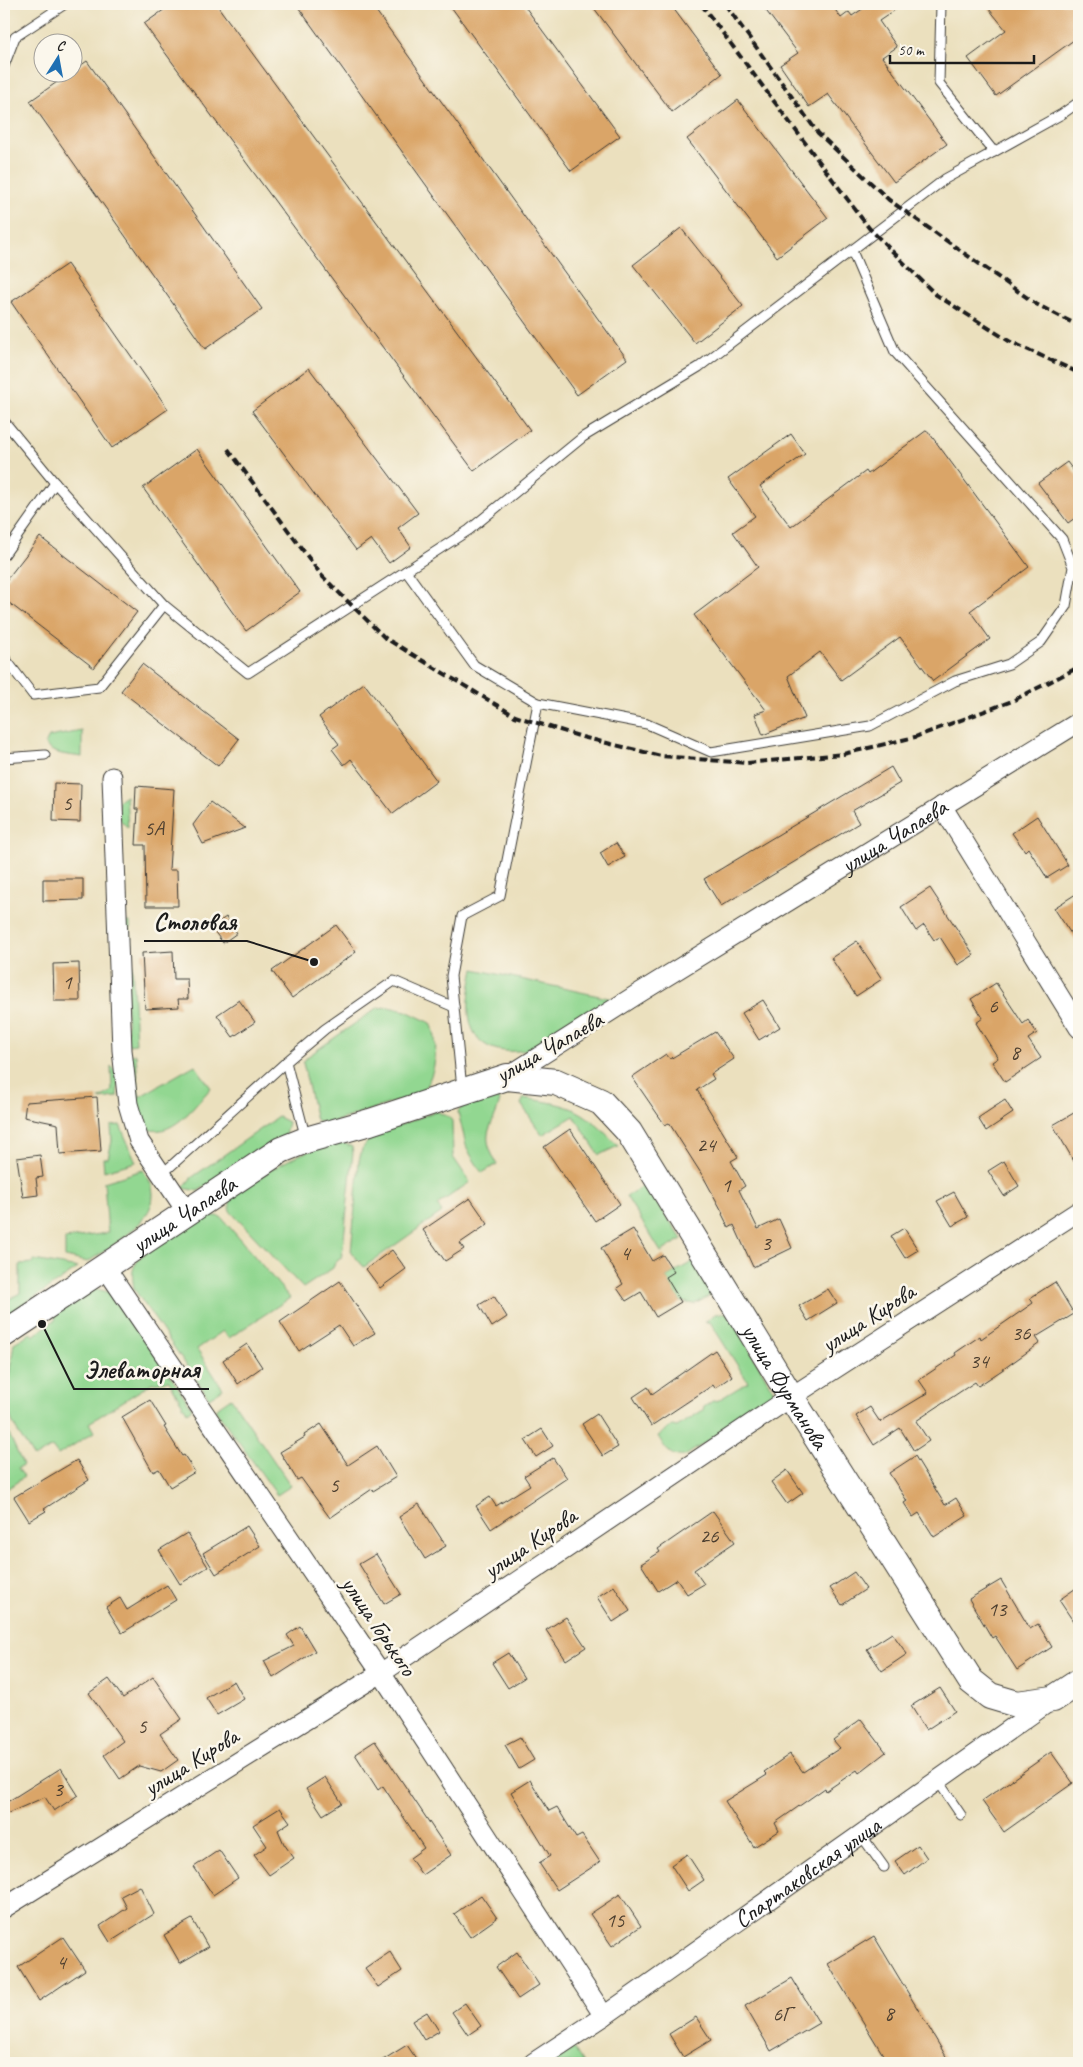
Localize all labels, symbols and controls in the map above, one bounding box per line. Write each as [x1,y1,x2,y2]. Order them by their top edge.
north arrow [32,32,82,82]
scale bar [890,32,1034,64]
text: С [55,37,67,55]
text: 50 m [898,41,925,60]
house number: 5 [62,790,73,816]
street label: улица Чапаева [834,791,954,881]
house number: 5А [144,815,165,841]
callout: Столовая [144,901,247,941]
text: Столовая [154,906,238,938]
house number: 1 [62,969,73,995]
house number: 6 [988,993,998,1019]
street label: улица Чапаева [488,1003,609,1091]
house number: 8 [1010,1039,1022,1065]
house number: 24 [697,1132,718,1158]
street label: улица Чапаева [124,1168,243,1261]
house number: 1 [721,1172,732,1198]
house number: 3 [761,1230,772,1256]
house number: 4 [620,1240,632,1266]
street label: улица Кирова [814,1275,922,1361]
street label: улица Фурманова [734,1316,836,1456]
house number: 36 [1012,1320,1031,1346]
house number: 34 [970,1348,991,1374]
callout: Элеваторная [74,1349,209,1389]
text: Элеваторная [84,1354,202,1386]
house number: 5 [329,1472,340,1498]
street label: улица Кирова [476,1500,584,1586]
house number: 26 [700,1523,719,1549]
street label: улица Горького [334,1569,424,1683]
house number: 13 [988,1596,1008,1622]
house number: 5 [137,1713,148,1739]
street label: улица Кирова [136,1720,246,1804]
house number: 3 [53,1776,64,1802]
street label: Спартаковская улица [728,1810,888,1935]
house number: 15 [606,1907,626,1933]
house number: 4 [56,1949,68,1975]
house number: 8 [884,2000,896,2026]
house number: 6Г [772,2001,796,2027]

